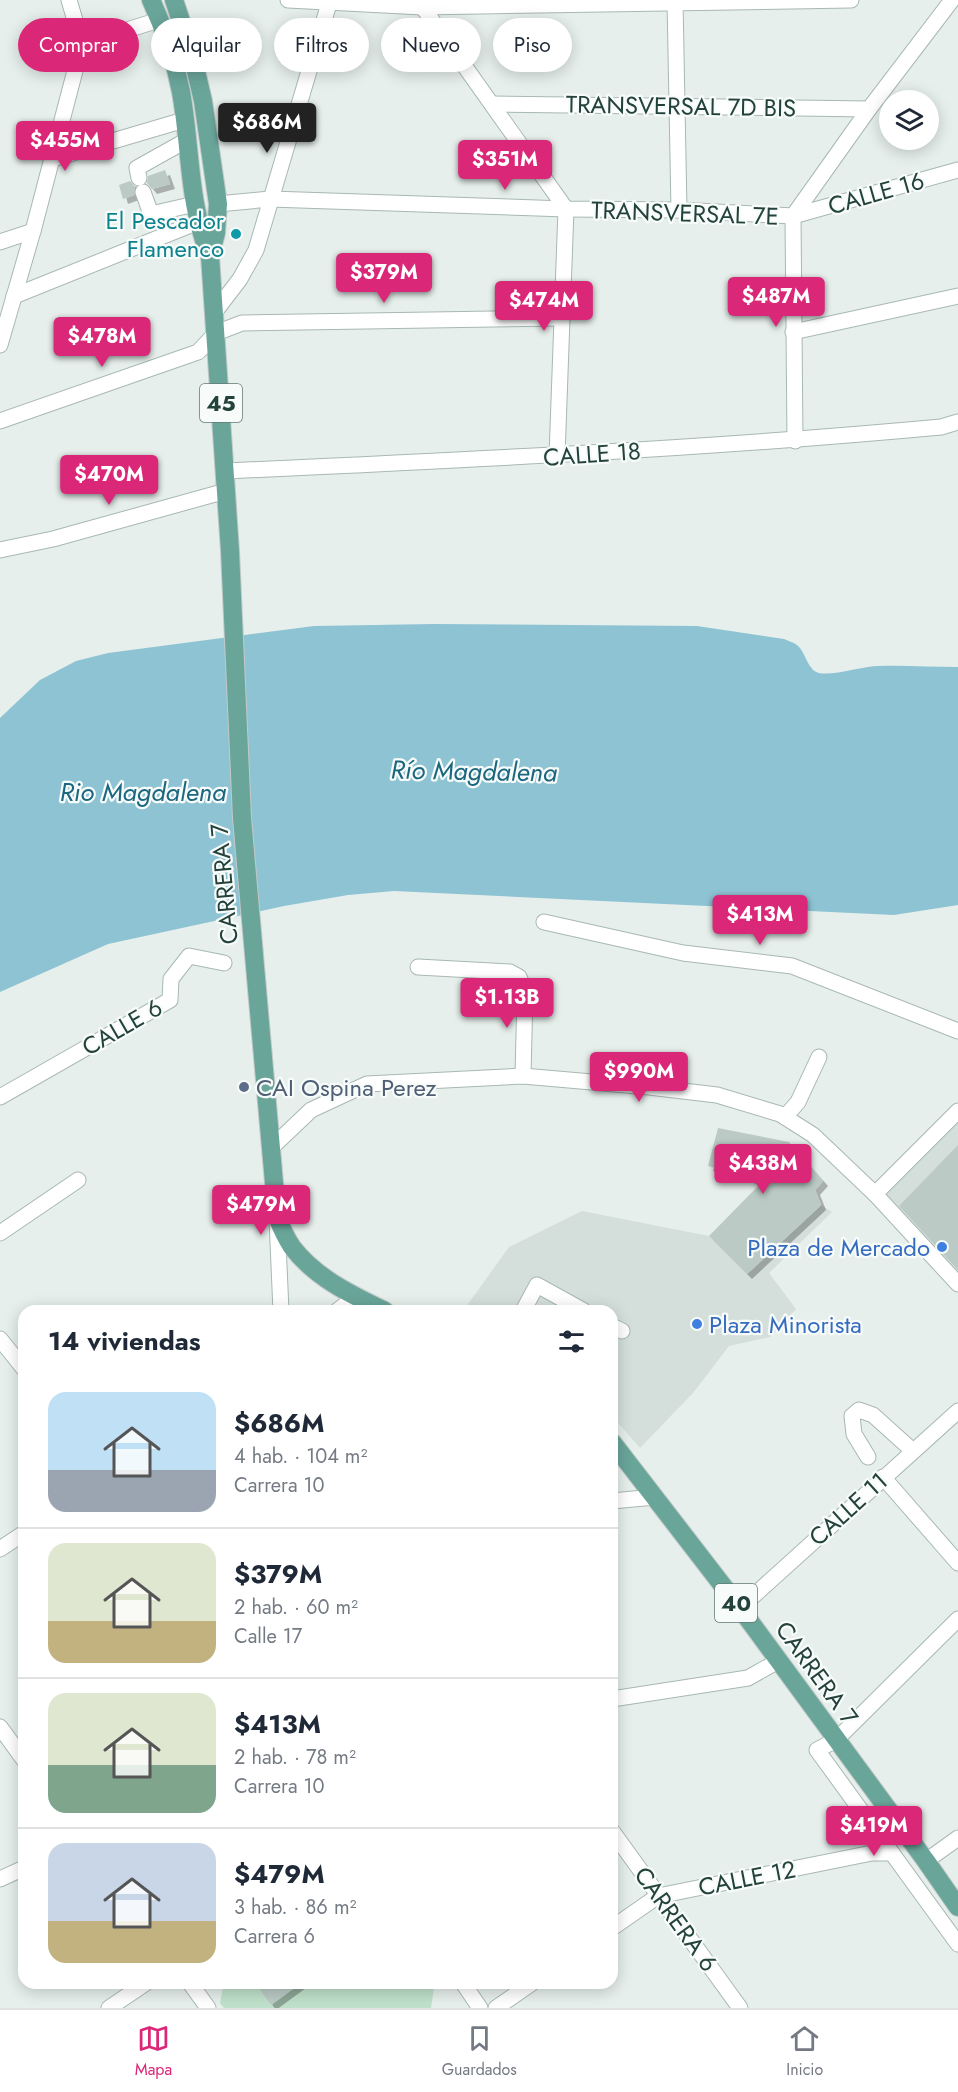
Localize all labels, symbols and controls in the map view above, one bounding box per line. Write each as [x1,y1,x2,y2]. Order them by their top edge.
chip: Comprar [18,18,139,72]
chip: Alquilar [151,18,262,72]
chip: Filtros [274,18,369,72]
chip: Nuevo [381,18,481,72]
chip: Piso [493,18,572,72]
street label: TRANSVERSAL 7D BIS [566,86,796,126]
map controls [879,90,939,150]
button: layers [879,90,939,150]
pin: $686M [225,103,309,154]
text: $686M [232,108,302,137]
pin: $455M [23,121,107,172]
text: $455M [30,126,100,155]
pin: $351M [463,140,547,191]
text: $351M [472,145,538,174]
street label: CALLE 16 [824,163,928,223]
street label: TRANSVERSAL 7E [591,192,779,234]
place label: El Pescador Flamenco [106,203,225,266]
marker: El Pescador Flamenco [229,227,243,241]
pin: $379M [342,253,426,304]
text: $379M [350,258,418,287]
pin: $487M [734,277,818,328]
pin: $474M [502,281,586,332]
text: $487M [742,282,810,311]
text: $474M [509,286,579,315]
pin: $478M [60,317,144,368]
text: $478M [68,322,136,351]
road number: 45 [200,384,242,422]
street label: CALLE 18 [542,433,642,475]
pin: $470M [67,455,151,506]
text: $470M [74,460,144,489]
water label: Río Magdalena [390,751,558,791]
water label: Rio Magdalena [60,773,227,811]
street label: CARRERA 7 [201,822,247,946]
pin: $413M [718,895,802,946]
text: $413M [727,900,793,929]
pin: $1.13B [458,978,556,1029]
text: $1.13B [475,983,539,1012]
street label: CALLE 6 [75,990,169,1064]
pin: $990M [597,1052,681,1103]
text: $990M [604,1057,674,1086]
place label: CAI Ospina Perez [256,1070,437,1105]
marker: CAI Ospina Perez [237,1080,251,1094]
pin: $438M [721,1144,805,1195]
text: $438M [728,1149,798,1178]
pin: $479M [219,1185,303,1236]
text: $479M [226,1190,296,1219]
place label: Plaza de Mercado [747,1230,930,1265]
marker: Plaza de Mercado [935,1240,949,1254]
place label: Plaza Minorista [709,1307,862,1342]
marker: Plaza Minorista [690,1317,704,1331]
text: 14 viviendas [48,1322,201,1360]
icon: filters [555,1325,588,1358]
text: $686M [234,1404,324,1442]
icon: home [96,1416,168,1488]
text: 4 hab. · 104 m² [234,1442,367,1471]
street label: CALLE 11 [801,1464,895,1554]
text: Carrera 10 [234,1471,325,1500]
text: $379M [234,1555,322,1593]
icon: home [96,1567,168,1639]
road number: 40 [715,1584,757,1622]
text: 2 hab. · 60 m² [234,1593,358,1622]
street label: CARRERA 7 [767,1614,867,1733]
text: Calle 17 [234,1622,302,1651]
text: $413M [234,1705,321,1743]
icon: home [96,1717,168,1789]
text: 2 hab. · 78 m² [234,1743,356,1772]
text: Carrera 10 [234,1772,325,1801]
pin: $419M [832,1806,916,1857]
text: $419M [840,1811,908,1840]
street label: CALLE 12 [695,1851,799,1905]
text: $479M [234,1855,325,1893]
street label: CARRERA 6 [626,1859,726,1979]
icon: home [96,1867,168,1939]
text: 3 hab. · 86 m² [234,1893,356,1922]
text: Carrera 6 [234,1922,315,1951]
tab: Mapa [135,2022,172,2081]
tab: Guardados [442,2022,517,2081]
tab: Inicio [786,2022,823,2081]

